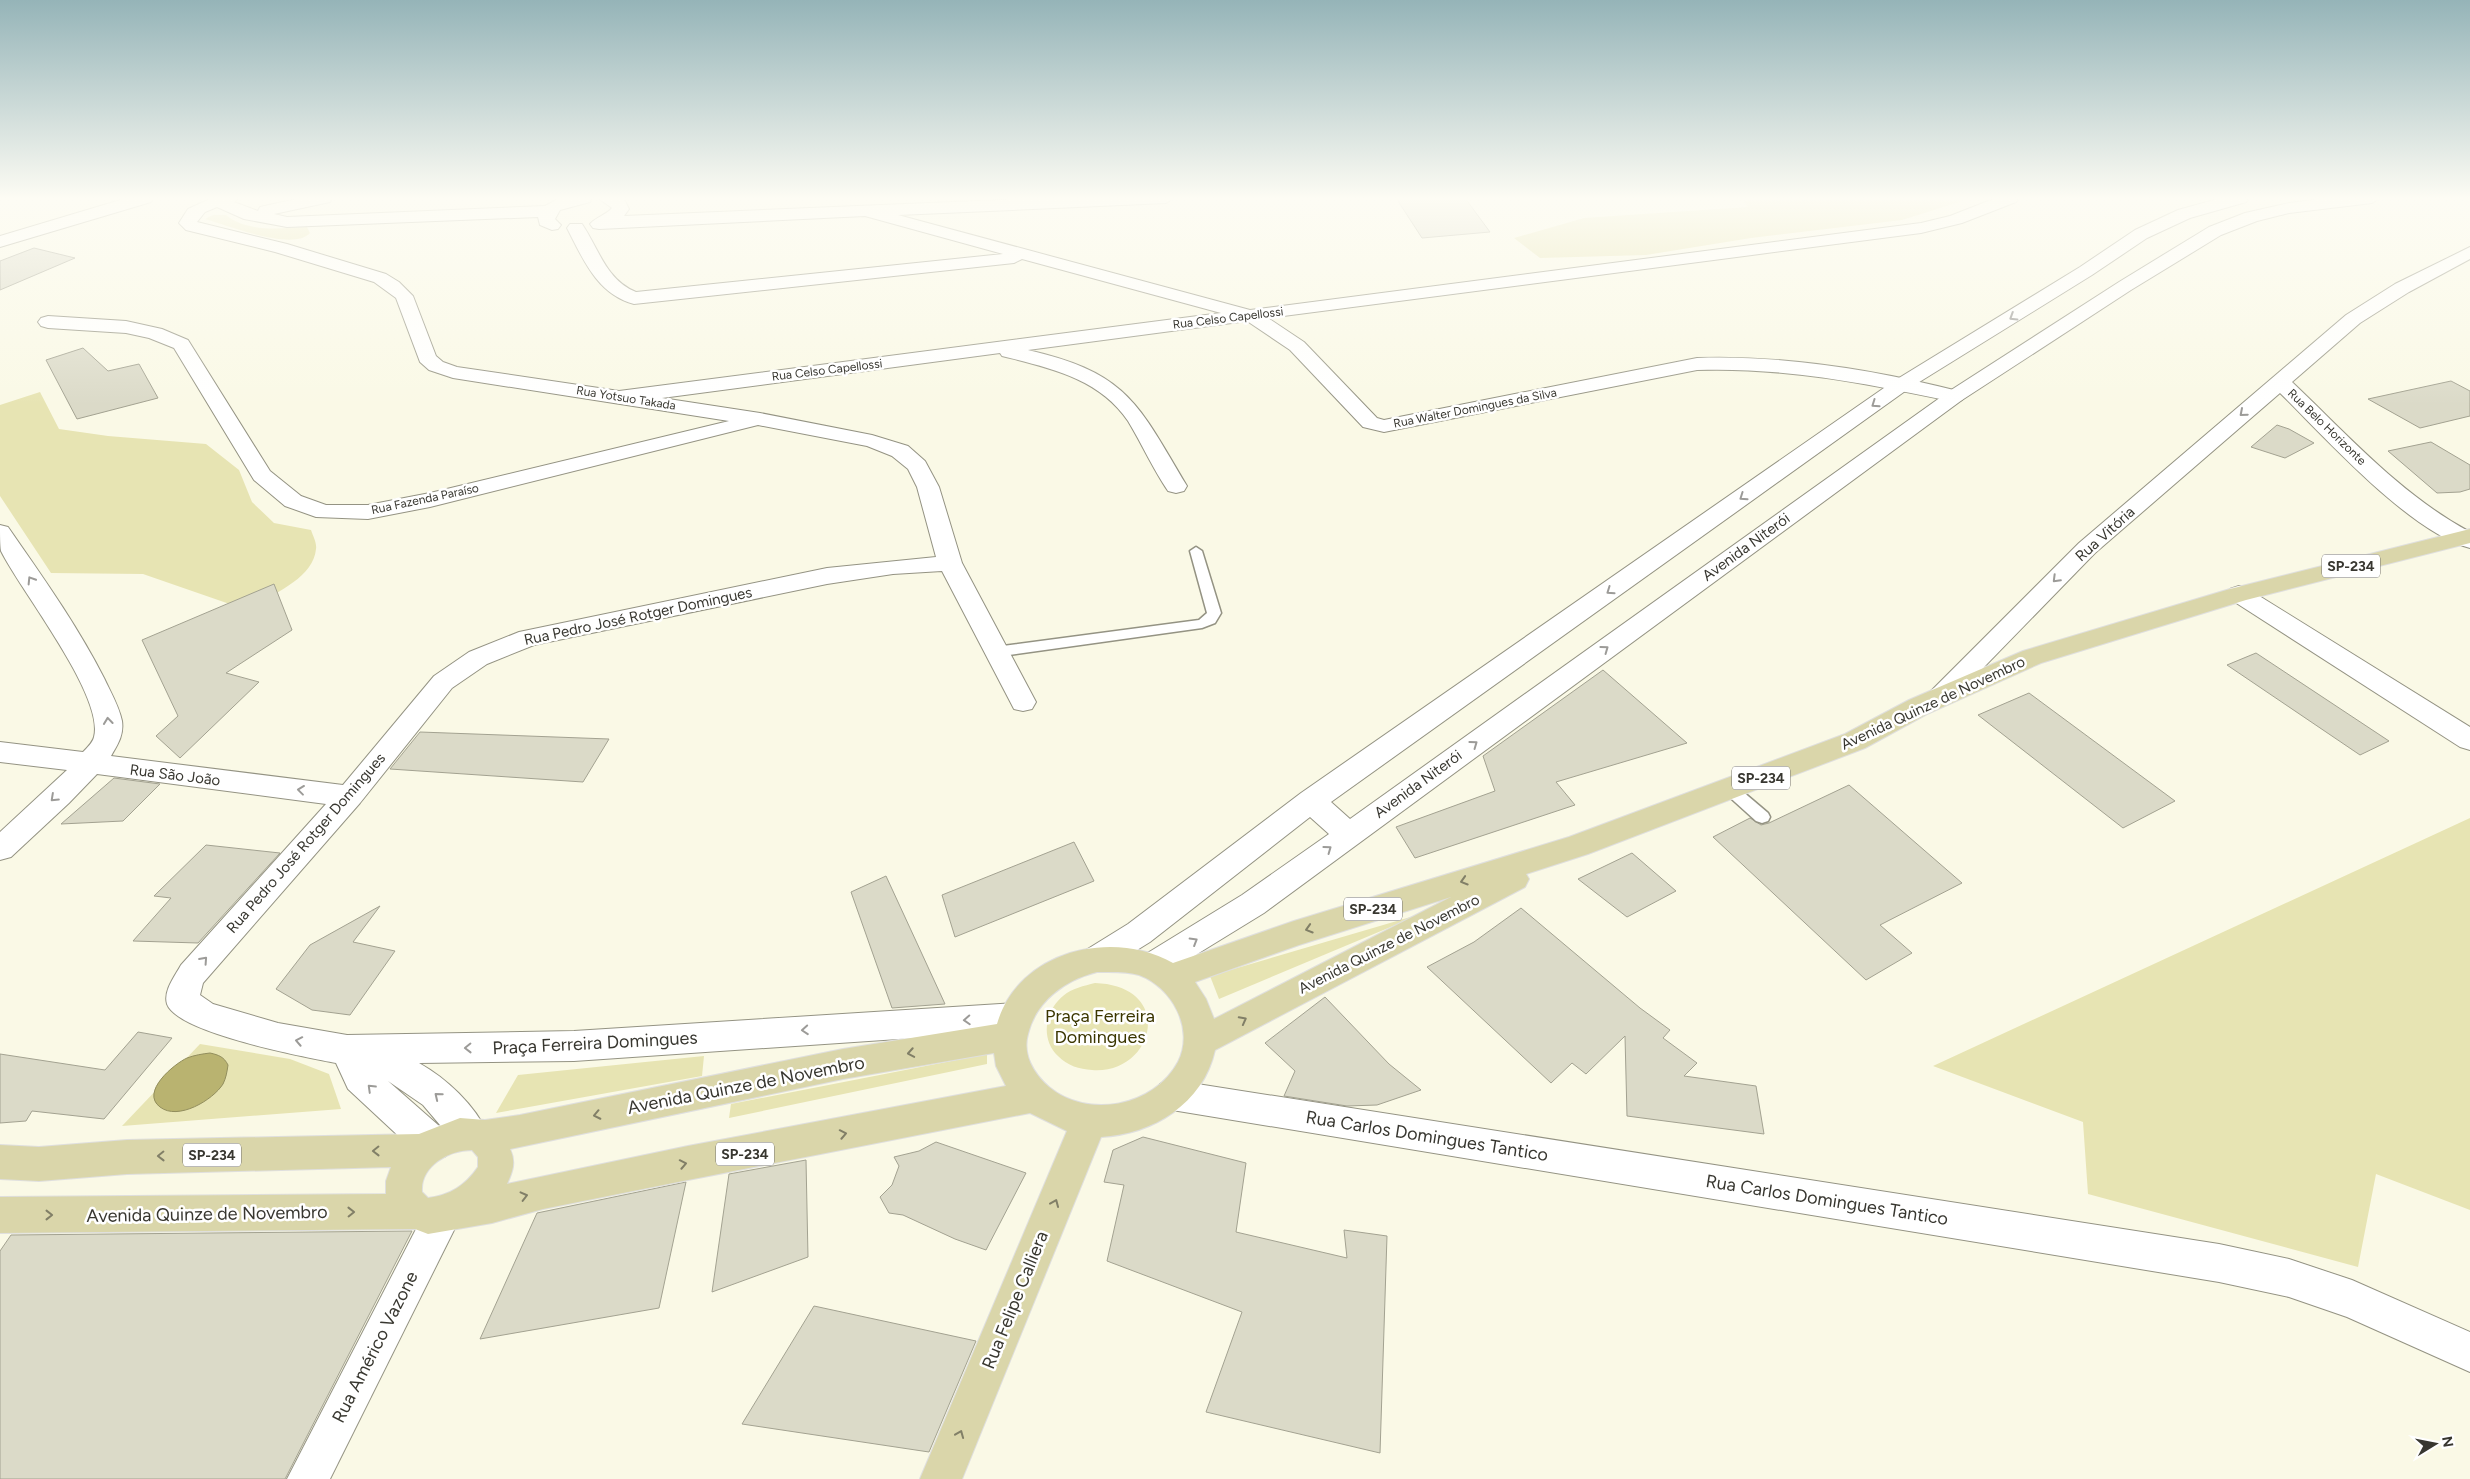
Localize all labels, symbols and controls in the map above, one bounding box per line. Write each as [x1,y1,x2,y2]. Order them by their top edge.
street label: Rua Celso Capellossi [1172,304,1284,332]
one-way arrow [2009,310,2018,320]
street label: Rua Celso Capellossi [771,356,883,384]
street label: Rua Yotsuo Takada [575,383,677,413]
street label: Rua Walter Domingues da Silva [1392,385,1558,431]
street label: Rua Belo Horizonte [2285,386,2369,468]
one-way arrow [1872,398,1881,407]
one-way arrow [2240,408,2249,416]
street label: Rua Fazenda Paraíso [370,481,480,517]
one-way arrow [1739,491,1748,500]
street label: Rua Vitória [2072,503,2138,565]
street label: Avenida Niterói [1699,509,1793,585]
road number: SP-234 [2322,554,2380,578]
one-way arrow [2053,573,2062,582]
one-way arrow [27,576,37,585]
street label: Rua Pedro José Rotger Domingues [522,583,754,649]
one-way arrow [1606,585,1616,594]
one-way arrow [1600,646,1609,655]
street label: Avenida Quinze de Novembro [1838,652,2028,754]
one-way arrow [103,717,114,725]
one-way arrow [1468,741,1478,750]
street label: Avenida Niterói [1371,746,1465,822]
street label: Rua Pedro José Rotger Domingues [223,749,389,937]
street label: Rua São João [129,761,222,790]
road number: SP-234 [1732,766,1790,790]
one-way arrow [297,785,305,796]
one-way arrow [51,792,60,801]
one-way arrow [1322,847,1331,855]
one-way arrow [1461,876,1469,886]
street label: Avenida Quinze de Novembro [1295,890,1483,998]
road number: SP-234 [1344,898,1402,921]
one-way arrow [1306,924,1314,934]
one-way arrow [1188,937,1197,947]
one-way arrow [198,956,207,965]
park label: Praça Ferreira Domingues [1045,1005,1155,1048]
one-way arrow [963,1015,971,1026]
one-way arrow [1238,1016,1247,1026]
one-way arrow [800,1025,808,1036]
street label: Praça Ferreira Domingues [492,1027,698,1059]
one-way arrow [295,1036,303,1047]
one-way arrow [464,1043,472,1053]
one-way arrow [906,1048,915,1058]
street label: Avenida Quinze de Novembro [626,1051,866,1119]
one-way arrow [367,1085,376,1094]
one-way arrow [435,1093,444,1102]
street label: Rua Carlos Domingues Tantico [1304,1106,1550,1166]
one-way arrow [592,1109,601,1120]
one-way arrow [839,1130,847,1140]
road number: SP-234 [716,1142,774,1166]
road number: SP-234 [183,1144,241,1166]
one-way arrow [372,1146,380,1157]
one-way arrow [157,1151,164,1161]
one-way arrow [679,1159,688,1169]
street label: Rua Carlos Domingues Tantico [1704,1170,1950,1230]
one-way arrow [519,1192,527,1202]
one-way arrow [1049,1199,1060,1208]
street label: Avenida Quinze de Novembro [86,1201,328,1227]
one-way arrow [348,1207,355,1217]
one-way arrow [45,1210,53,1220]
street label: Rua Felipe Calliera [977,1228,1053,1372]
street label: Rua Américo Vazone [327,1267,423,1427]
north arrow [2410,1419,2460,1469]
one-way arrow [954,1430,964,1439]
text: N [2438,1435,2457,1449]

